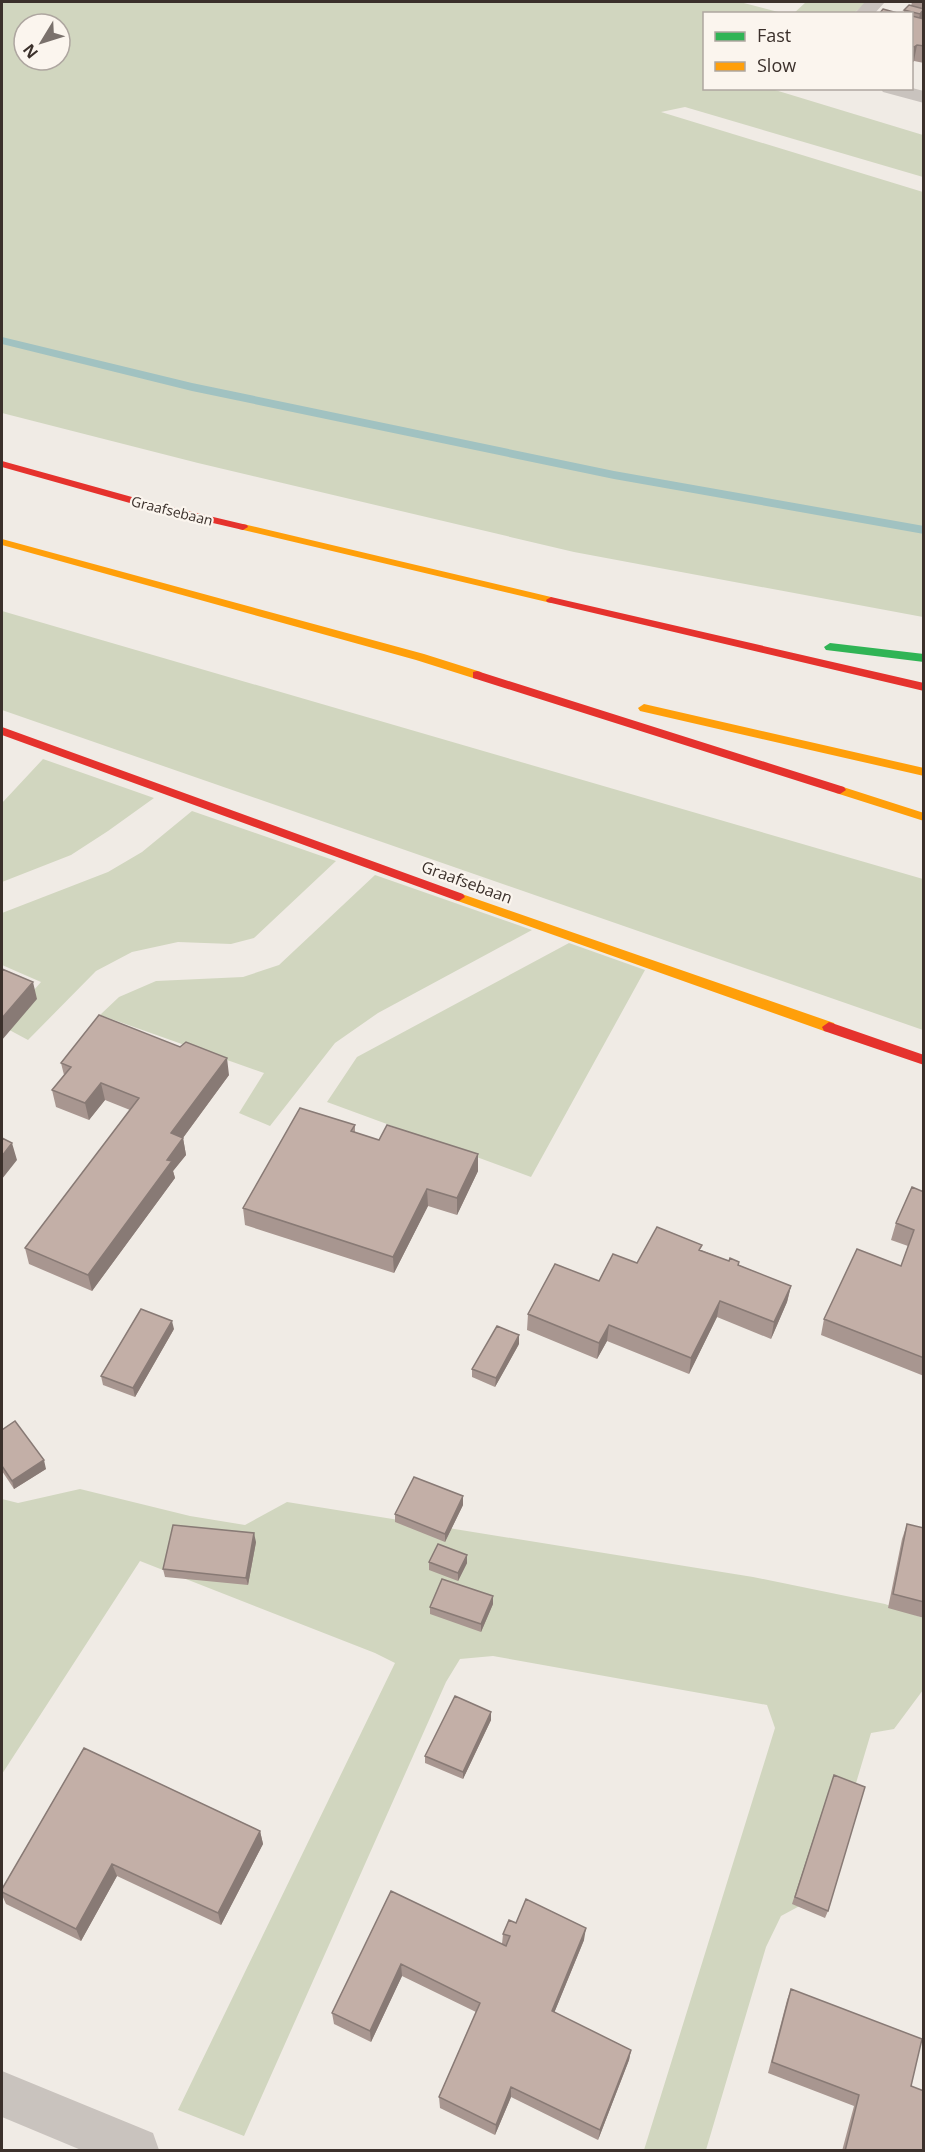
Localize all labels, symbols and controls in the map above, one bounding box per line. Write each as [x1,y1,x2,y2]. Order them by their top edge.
north arrow [12,12,72,72]
legend [703,12,913,90]
text: Fast [757,23,791,47]
text: N [18,39,43,63]
text: Slow [757,53,796,77]
street label: Graafsebaan [129,491,215,530]
street label: Graafsebaan [418,855,516,909]

